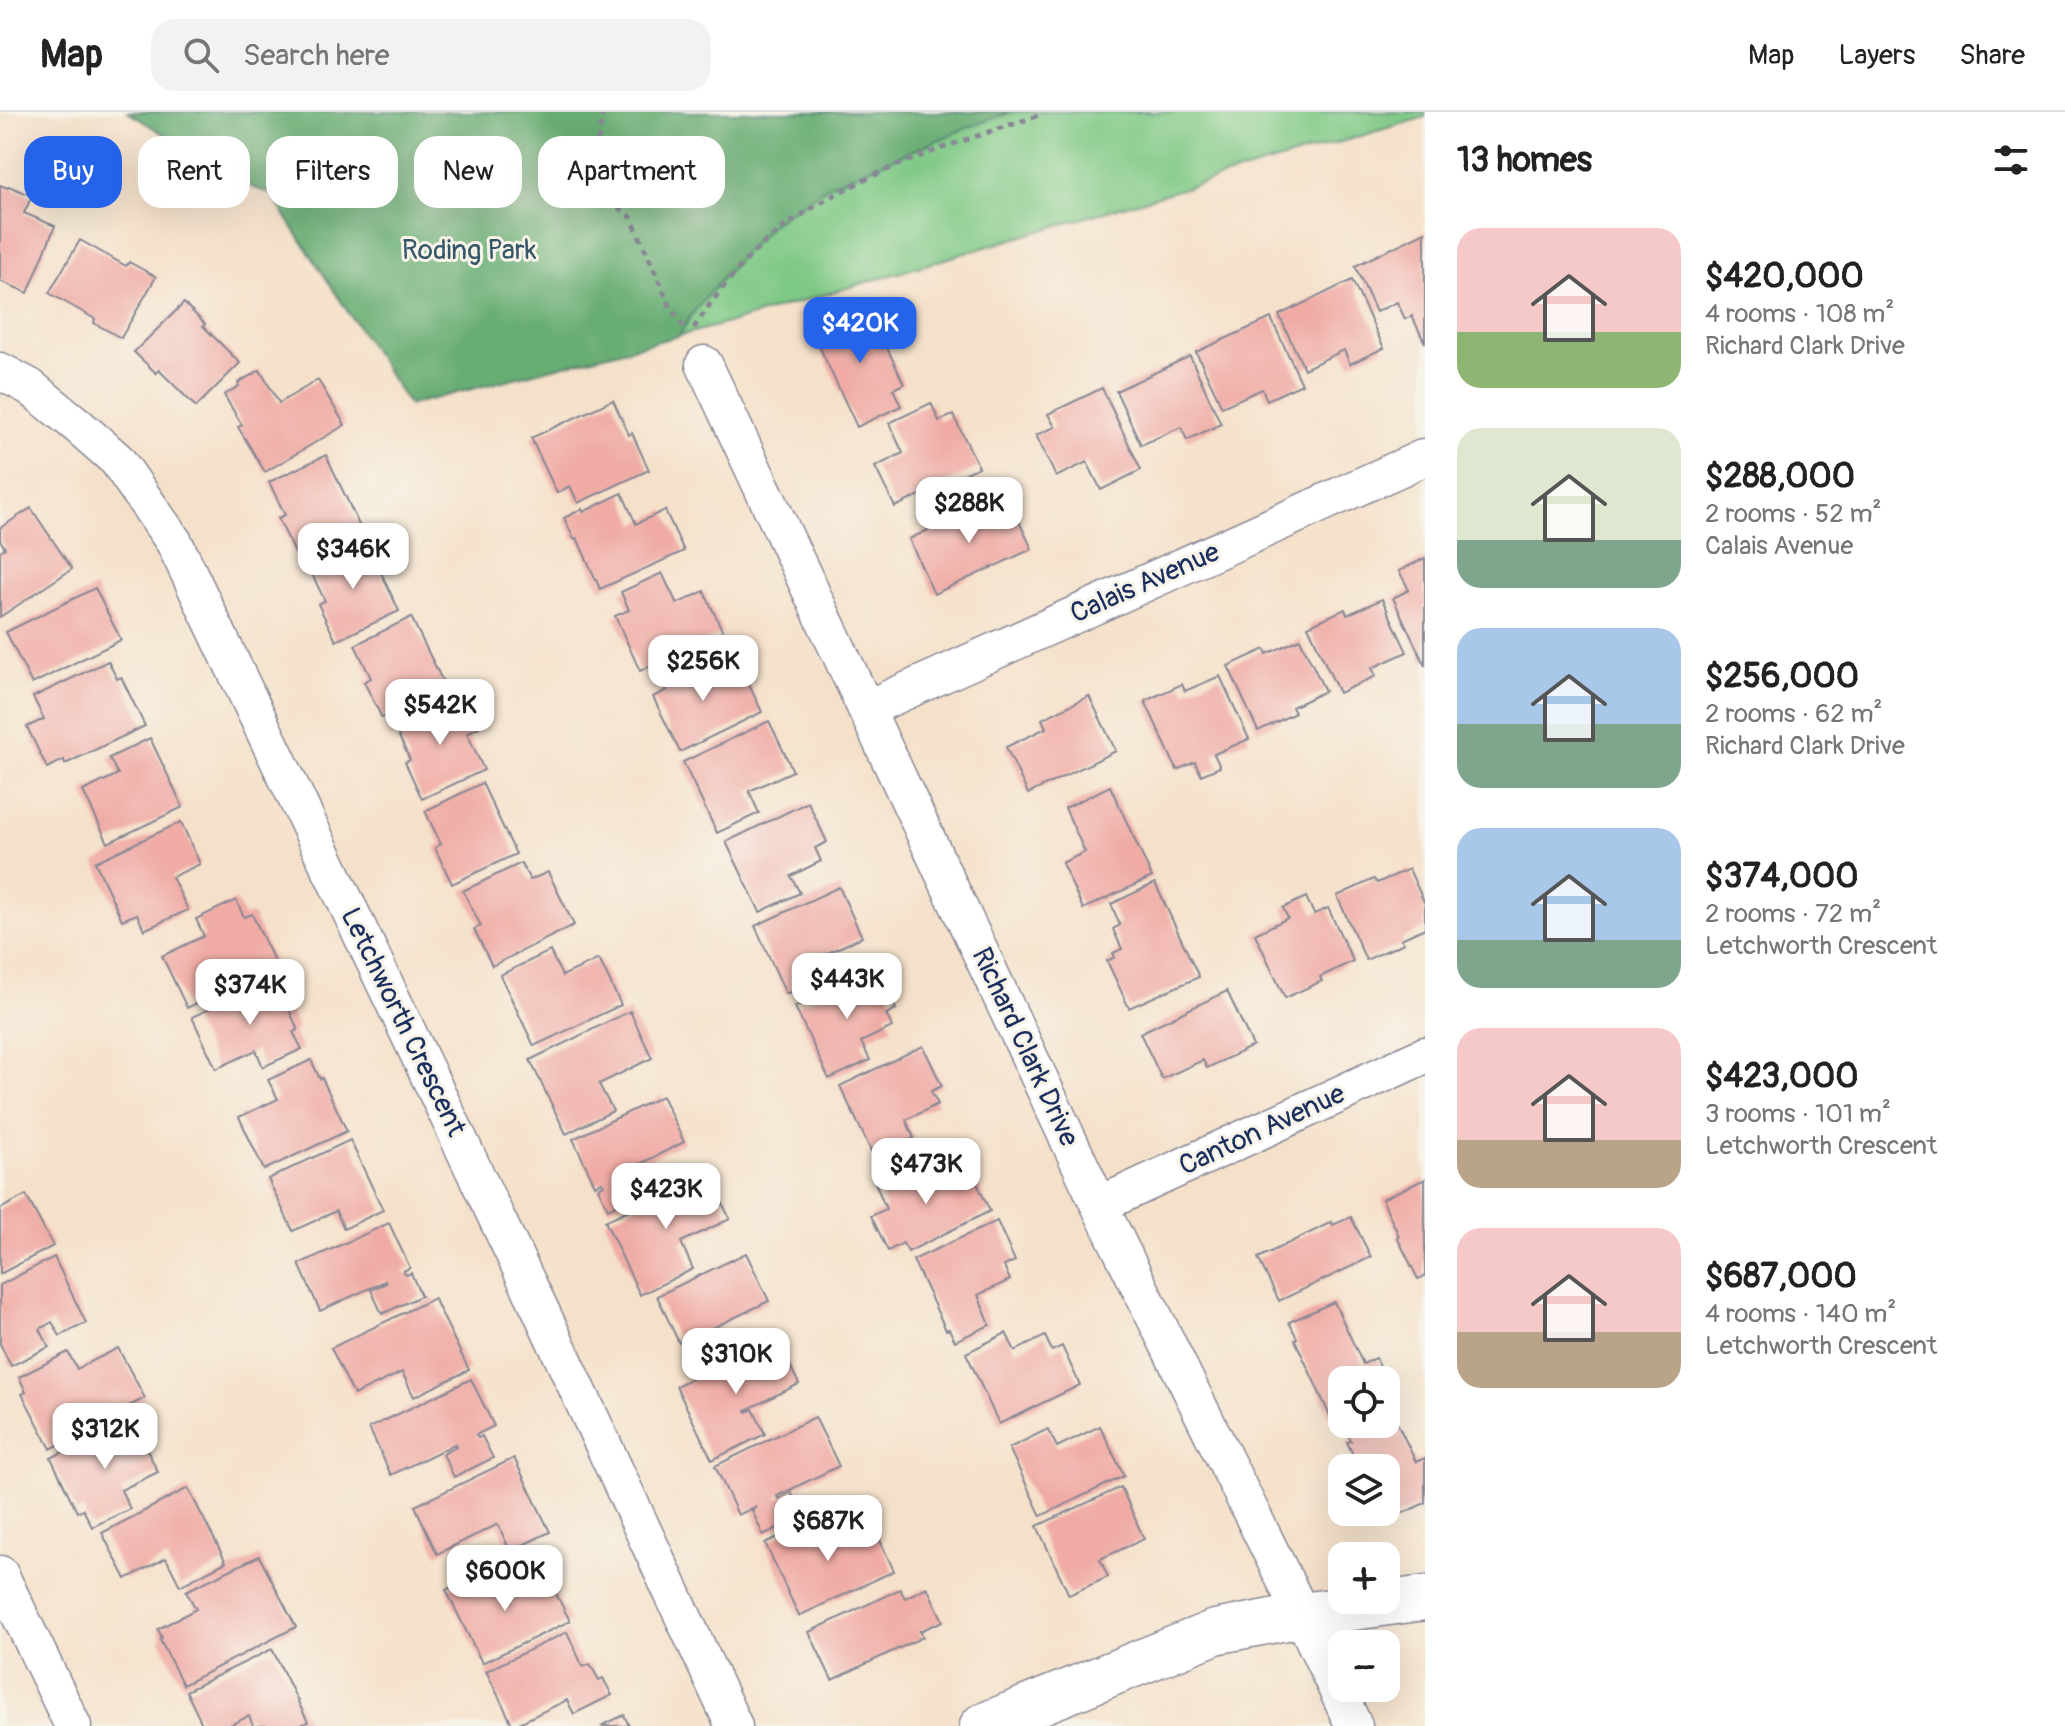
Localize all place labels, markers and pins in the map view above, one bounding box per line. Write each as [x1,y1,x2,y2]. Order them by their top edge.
pin: $420K [804,297,916,365]
pin: $288K [913,477,1025,545]
pin: $346K [297,523,409,591]
pin: $256K [647,635,759,703]
pin: $542K [384,679,496,747]
pin: $443K [791,953,903,1021]
pin: $374K [194,959,306,1027]
pin: $473K [870,1138,982,1206]
pin: $423K [610,1163,722,1231]
pin: $310K [680,1328,792,1396]
pin: $312K [49,1403,161,1471]
pin: $687K [772,1495,884,1563]
pin: $600K [449,1545,561,1613]

